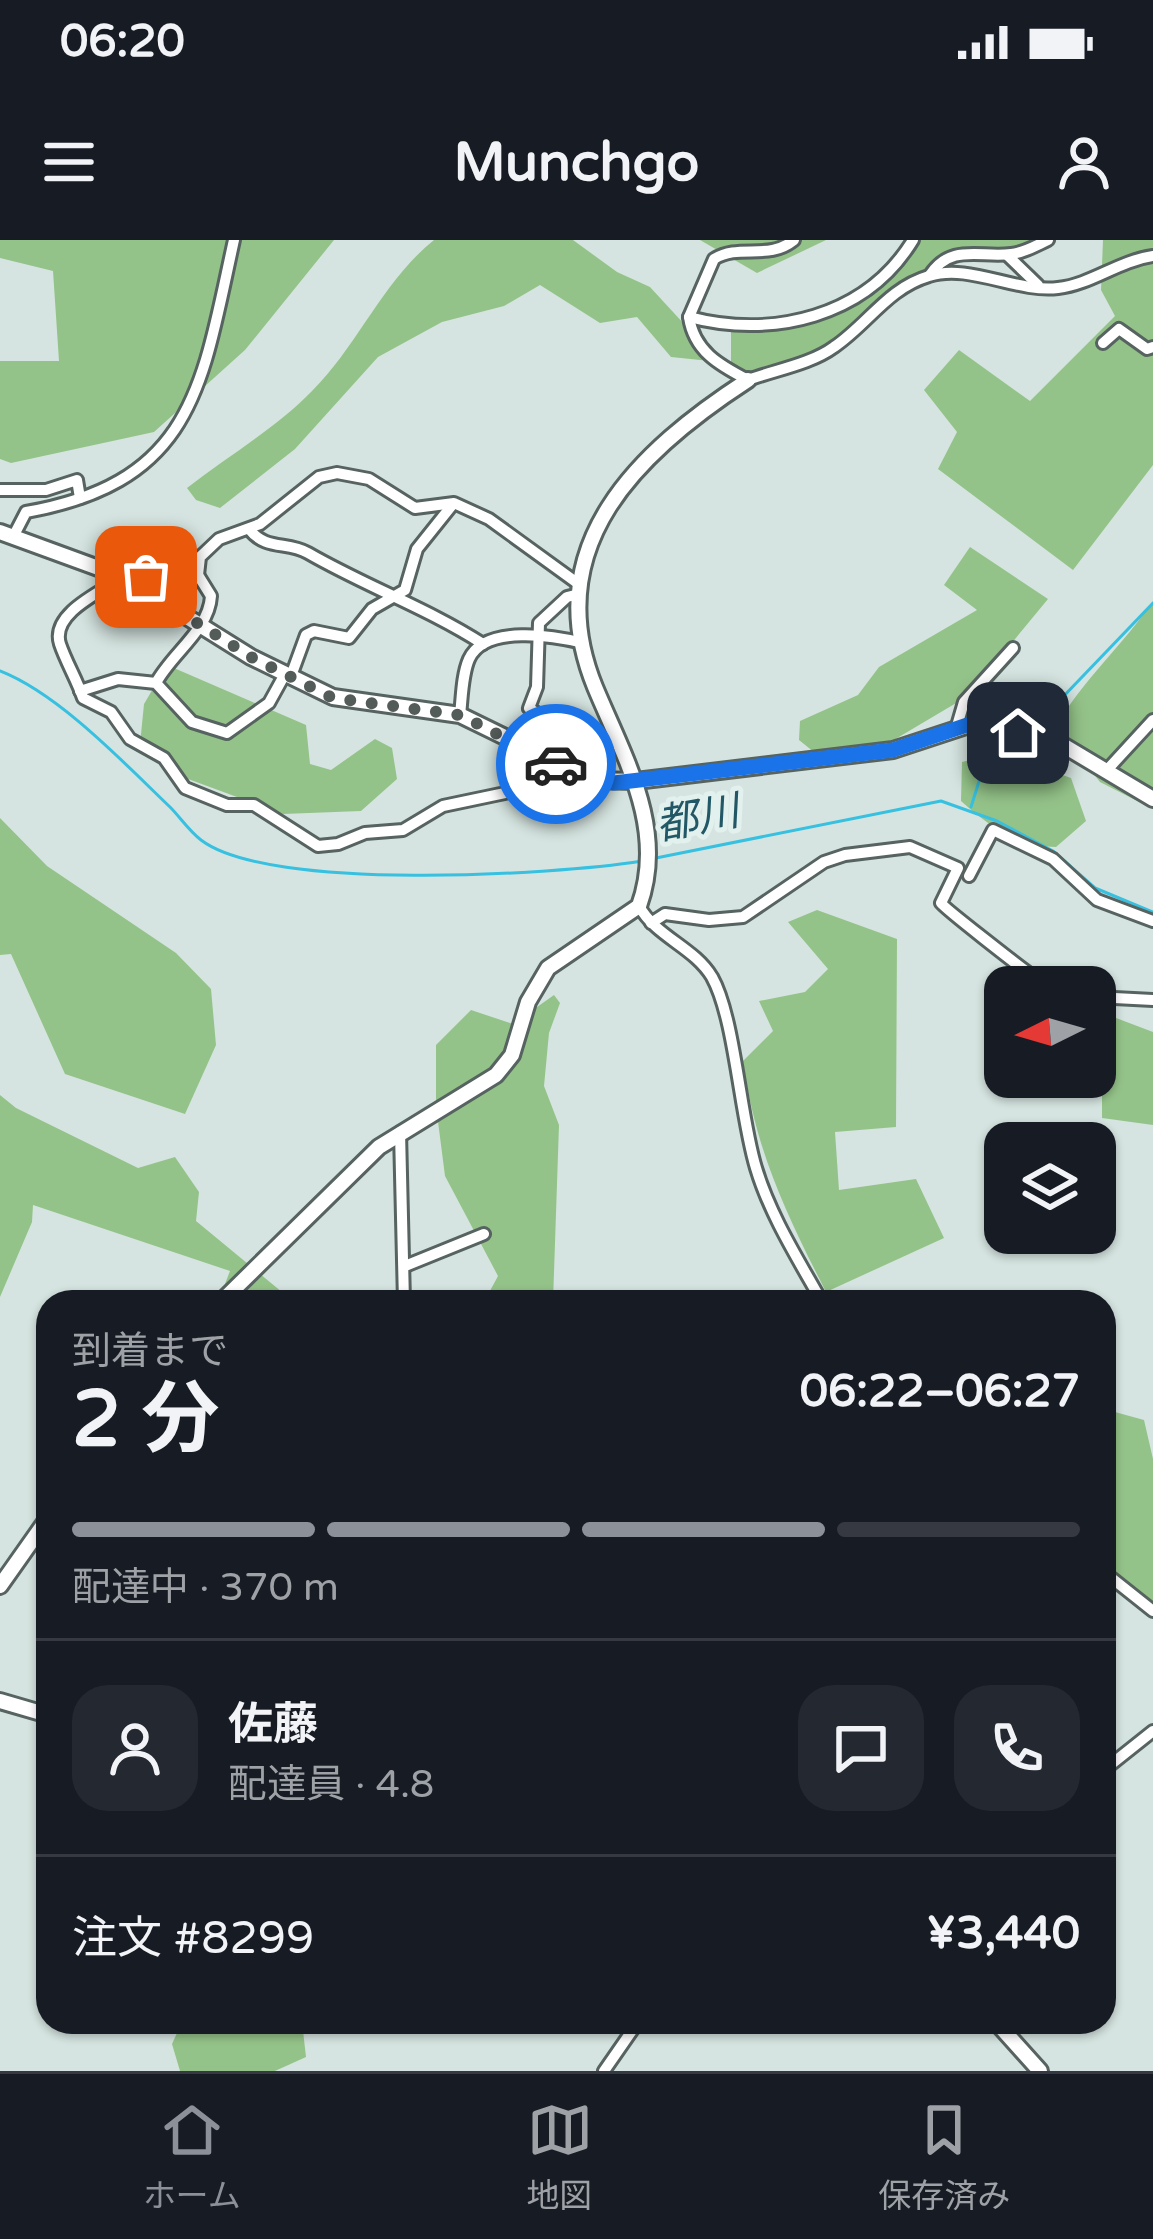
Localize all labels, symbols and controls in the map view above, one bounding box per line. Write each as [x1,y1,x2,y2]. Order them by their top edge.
text: 06:20 [60,15,185,69]
icon: menu [36,129,102,195]
icon: person [1051,129,1117,195]
text: Munchgo [454,130,699,195]
pin [95,526,197,628]
icon: bag [113,544,179,610]
pin [967,682,1069,784]
icon: home [985,700,1051,766]
courier [496,704,616,824]
icon: car [523,731,589,797]
water label: 都川 [651,785,747,852]
north arrow [984,966,1116,1098]
map controls [984,966,1116,1254]
button: layers [984,1122,1116,1254]
text: 到着まで [72,1328,228,1375]
text: 06:22–06:27 [800,1365,1080,1419]
text: 2 分 [72,1373,219,1467]
text: 配達中 · 370 m [72,1564,339,1611]
button: person [72,1685,198,1811]
button: chat [798,1685,924,1811]
button: phone [954,1685,1080,1811]
text: 佐藤 [228,1698,318,1752]
text: 配達員 · 4.8 [228,1761,434,1808]
text: ¥3,440 [927,1907,1080,1961]
text: 注文 #8299 [72,1912,314,1966]
tab: ホーム [143,2097,241,2217]
tab: 地図 [527,2097,593,2217]
tab: 保存済み [878,2097,1010,2217]

